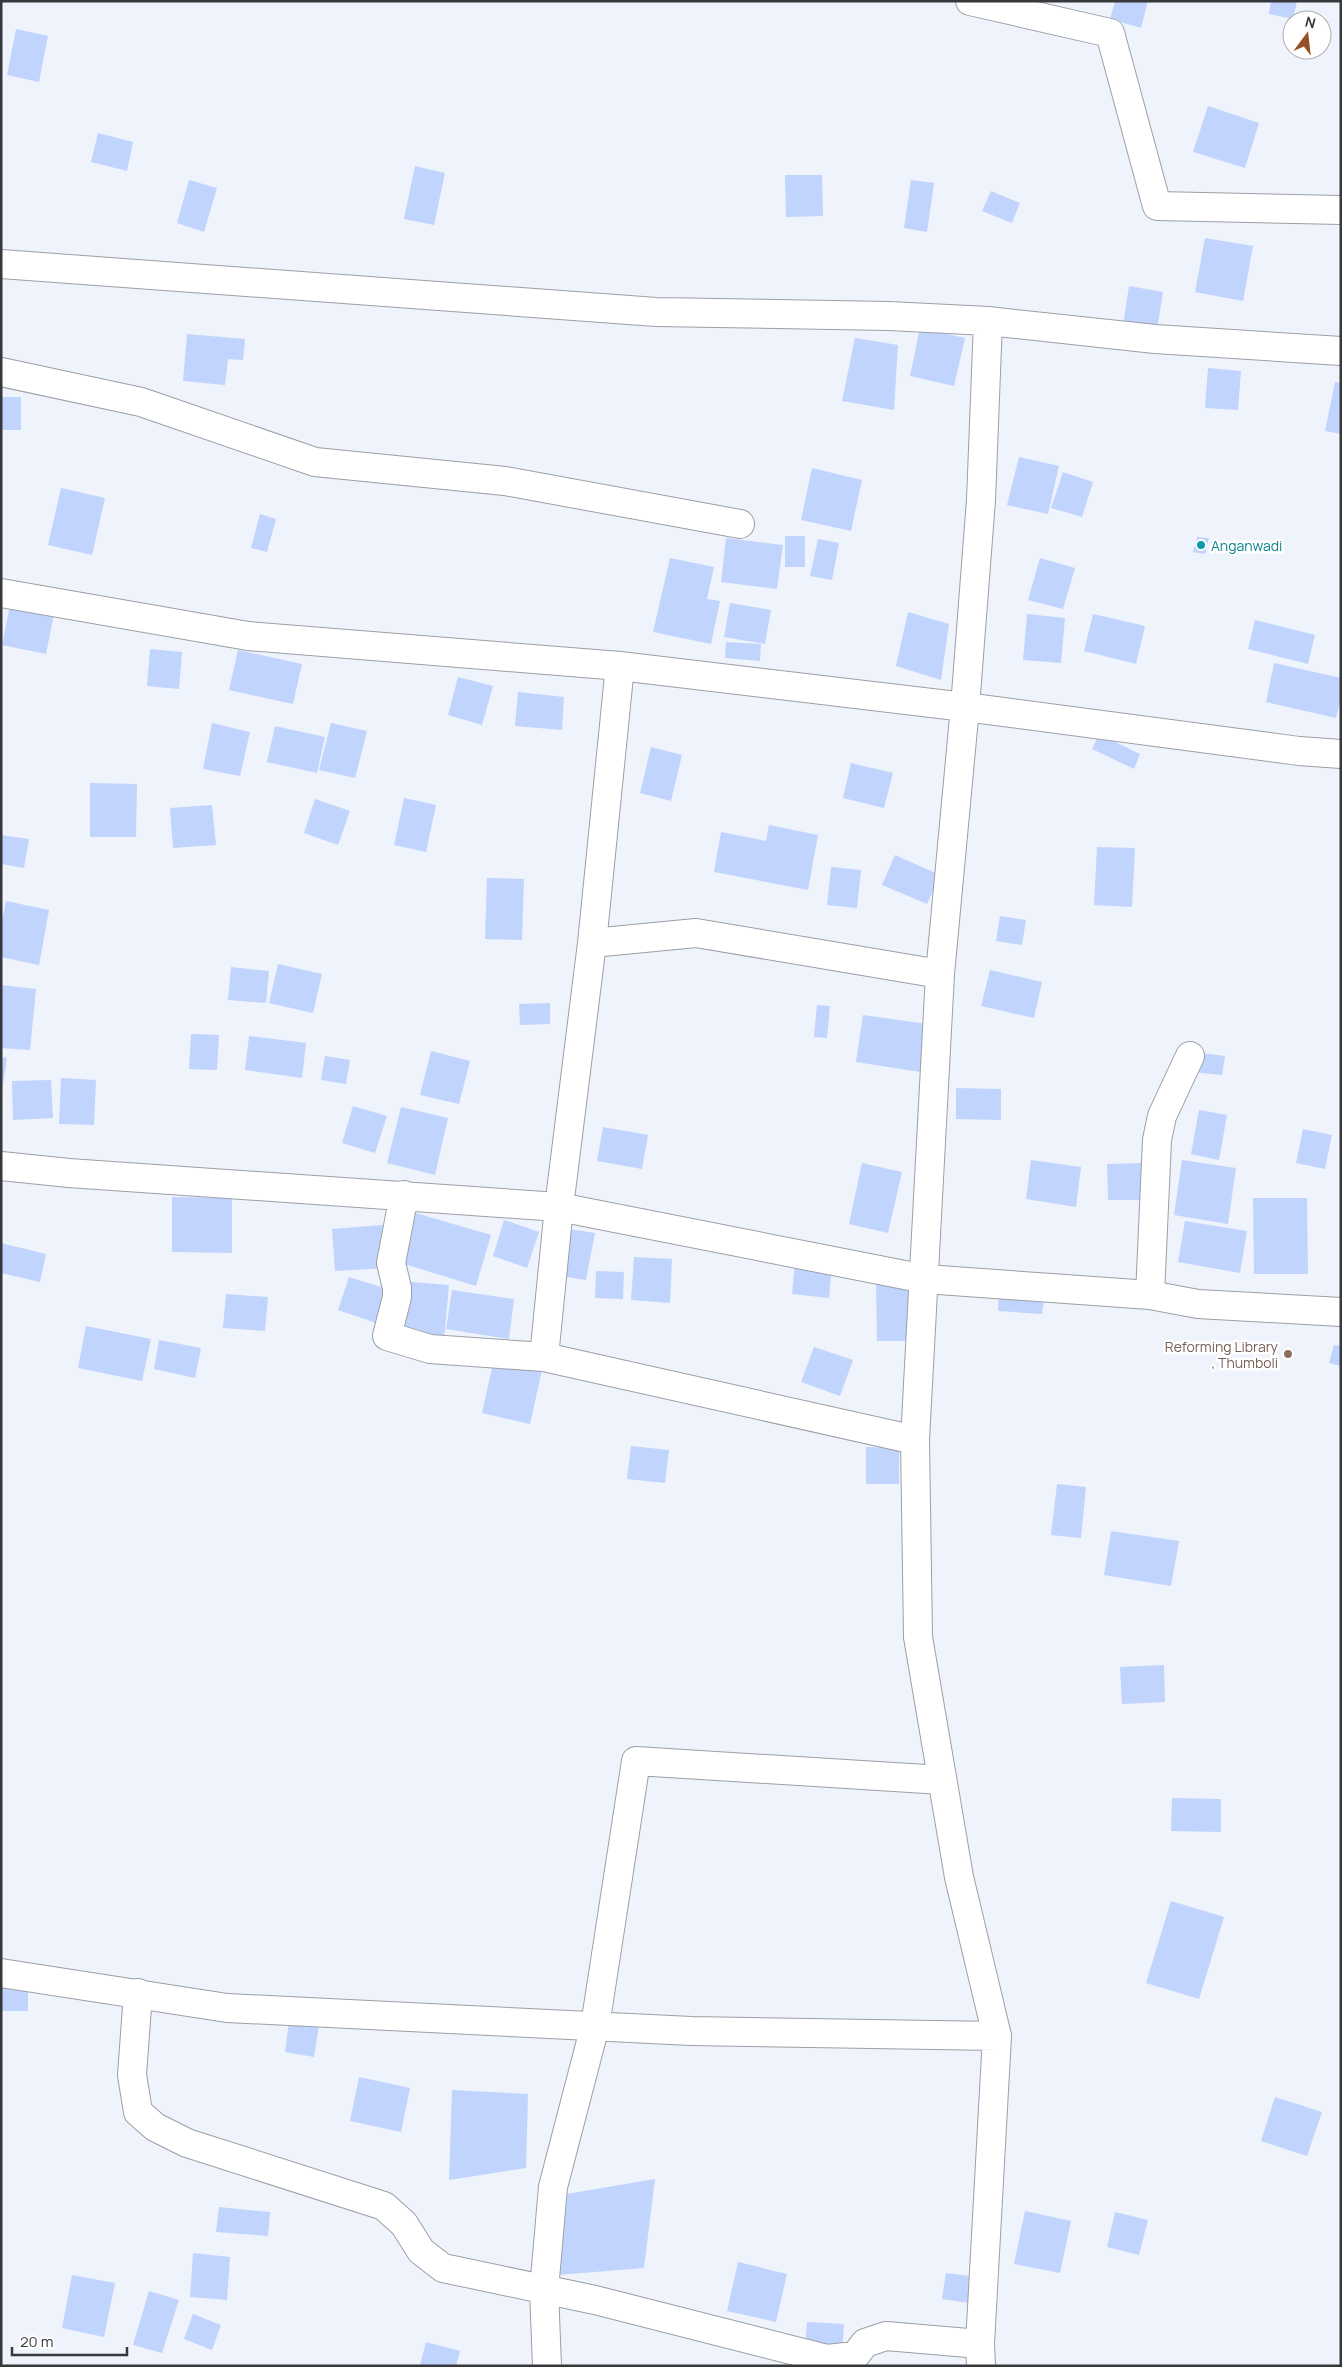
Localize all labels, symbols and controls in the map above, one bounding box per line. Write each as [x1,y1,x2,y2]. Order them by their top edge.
north arrow [1282,10,1332,60]
text: N [1303,11,1318,32]
place label: Anganwadi [1211,536,1282,555]
marker: Anganwadi [1195,539,1207,551]
place label: Reforming Library , Thumboli [1165,1337,1279,1372]
marker: Reforming Library , Thumboli [1282,1348,1294,1360]
scale bar [12,2324,128,2356]
text: 20 m [20,2331,53,2352]

